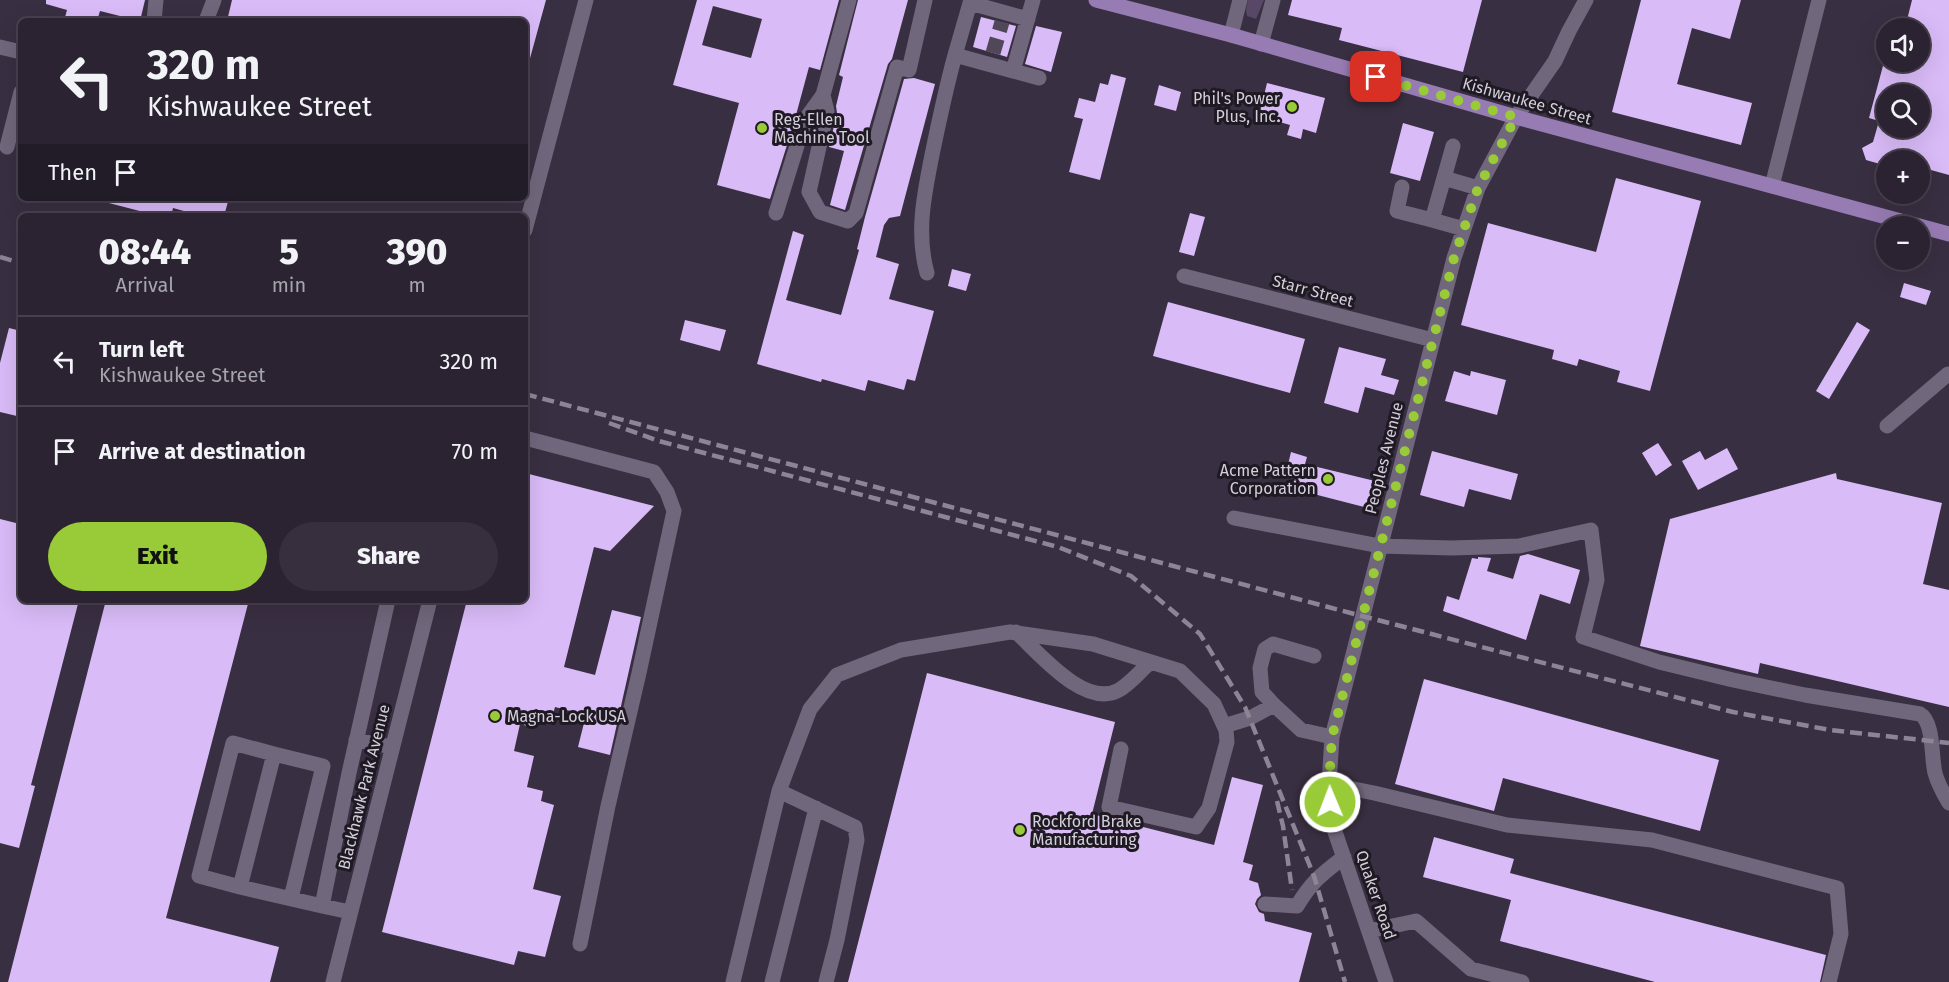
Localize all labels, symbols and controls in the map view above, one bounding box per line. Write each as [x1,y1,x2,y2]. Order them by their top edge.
map controls [1876,18,1930,270]
button: sound [1876,18,1930,72]
text: 320 m [147,40,260,90]
icon: left [48,42,126,120]
pin [1350,51,1401,102]
icon: arrive [1359,60,1392,93]
street label: Kishwaukee Street [1460,74,1594,129]
button: search [1876,84,1930,138]
place label: Phil's Power Plus, Inc. [1193,89,1281,126]
text: Kishwaukee Street [147,91,372,123]
marker: Phil's Power Plus, Inc. [1285,100,1299,114]
place label: Reg-Ellen Machine Tool [774,110,870,147]
marker: Reg-Ellen Machine Tool [755,121,769,135]
button: + [1876,150,1930,204]
icon: arrive [109,156,142,189]
text: Then [48,159,97,186]
button: − [1876,216,1930,270]
text: 08:44 [99,230,191,274]
text: 5 [279,230,299,274]
text: 390 [387,230,447,274]
street label: Starr Street [1270,271,1356,311]
text: Arrival [116,273,174,297]
text: min [272,273,306,297]
text: m [409,273,426,297]
text: Turn left [99,336,184,363]
icon: left [48,345,81,378]
text: 320 m [439,348,498,375]
text: Kishwaukee Street [99,363,266,387]
street label: Peoples Avenue [1361,400,1407,516]
icon: arrive [48,435,81,468]
text: Arrive at destination [99,438,306,465]
text: 70 m [452,438,498,465]
place label: Acme Pattern Corporation [1220,461,1316,498]
marker: Acme Pattern Corporation [1321,472,1335,486]
button: Exit [48,522,267,591]
button: Share [279,522,498,591]
street label: Blackhawk Park Avenue [334,702,394,872]
place label: Magna-Lock USA [507,707,627,726]
marker: Magna-Lock USA [488,709,502,723]
position arrow [1298,770,1362,834]
place label: Rockford Brake Manufacturing [1032,812,1142,849]
marker: Rockford Brake Manufacturing [1013,823,1027,837]
street label: Quaker Road [1352,848,1400,942]

